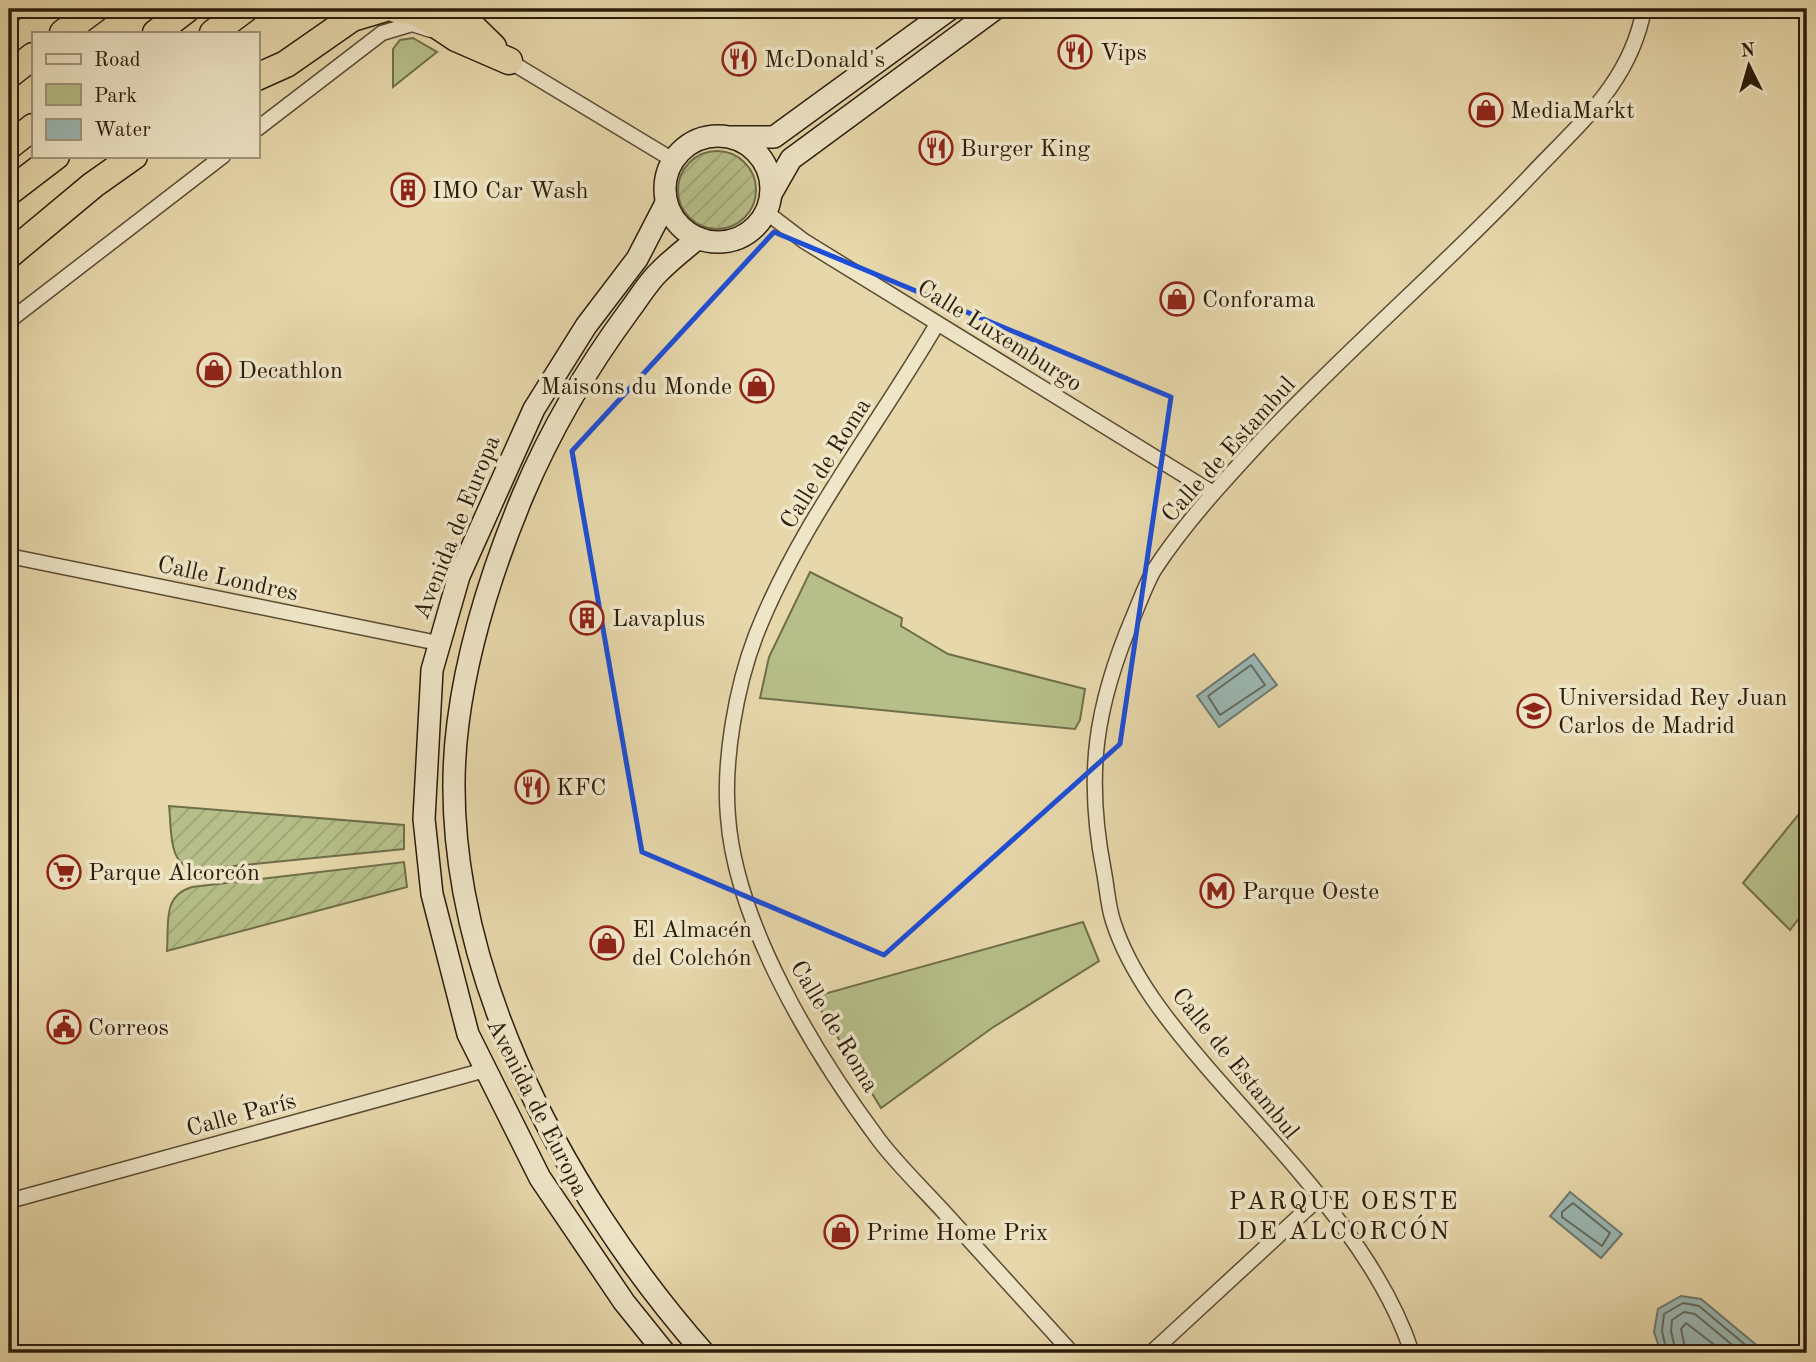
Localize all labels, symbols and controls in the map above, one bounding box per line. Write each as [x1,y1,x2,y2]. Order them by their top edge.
legend [32,32,259,158]
north arrow [1714,32,1784,102]
restaurant icon: Vips [1056,33,1094,71]
restaurant icon: McDonald's [720,40,758,78]
text: N [1740,41,1756,62]
place label: Vips [1100,42,1147,66]
place label: McDonald's [764,49,885,73]
text: Road [94,50,141,71]
text: Park [94,86,137,107]
shop icon: MediaMarkt [1467,91,1505,129]
place label: MediaMarkt [1510,100,1635,124]
text: Water [94,120,151,141]
restaurant icon: Burger King [917,129,955,167]
place label: Burger King [960,138,1090,162]
building icon: IMO Car Wash [389,171,427,209]
place label: IMO Car Wash [432,180,589,204]
street label: Calle Luxemburgo [912,276,1086,397]
shop icon: Conforama [1158,280,1196,318]
place label: Conforama [1202,289,1316,313]
shop icon: Decathlon [195,351,233,389]
place label: Decathlon [238,360,343,384]
shop icon: Maisons du Monde [738,367,776,405]
street label: Calle de Estambul [1158,373,1301,528]
place label: Maisons du Monde [541,376,732,400]
street label: Calle de Roma [777,394,876,534]
street label: Avenida de Europa [410,432,506,623]
street label: Calle Londres [155,553,300,607]
building icon: Lavaplus [568,599,606,637]
place label: Lavaplus [612,608,705,632]
place label: Universidad Rey Juan Carlos de Madrid [1558,687,1787,739]
school or university icon: Universidad Rey Juan Carlos de Madrid [1515,692,1553,730]
restaurant icon: KFC [513,768,551,806]
place label: KFC [556,777,606,801]
supermarket icon: Parque Alcorcón [45,853,83,891]
place label: Parque Alcorcón [88,862,260,886]
metro station icon: Parque Oeste [1198,872,1236,910]
place label: Parque Oeste [1242,881,1379,905]
place label: El Almacén del Colchón [632,919,752,971]
shop icon: El Almacén del Colchón [588,924,626,962]
street label: Calle de Roma [785,957,882,1097]
street label: Calle de Estambul [1166,984,1303,1144]
public building icon: Correos [45,1008,83,1046]
street label: Avenida de Europa [481,1015,591,1201]
place label: Correos [88,1017,169,1041]
street label: Calle París [184,1090,299,1142]
district label: PARQUE OESTE DE ALCORCÓN [1229,1189,1459,1245]
shop icon: Prime Home Prix [822,1213,860,1251]
place label: Prime Home Prix [866,1222,1048,1246]

